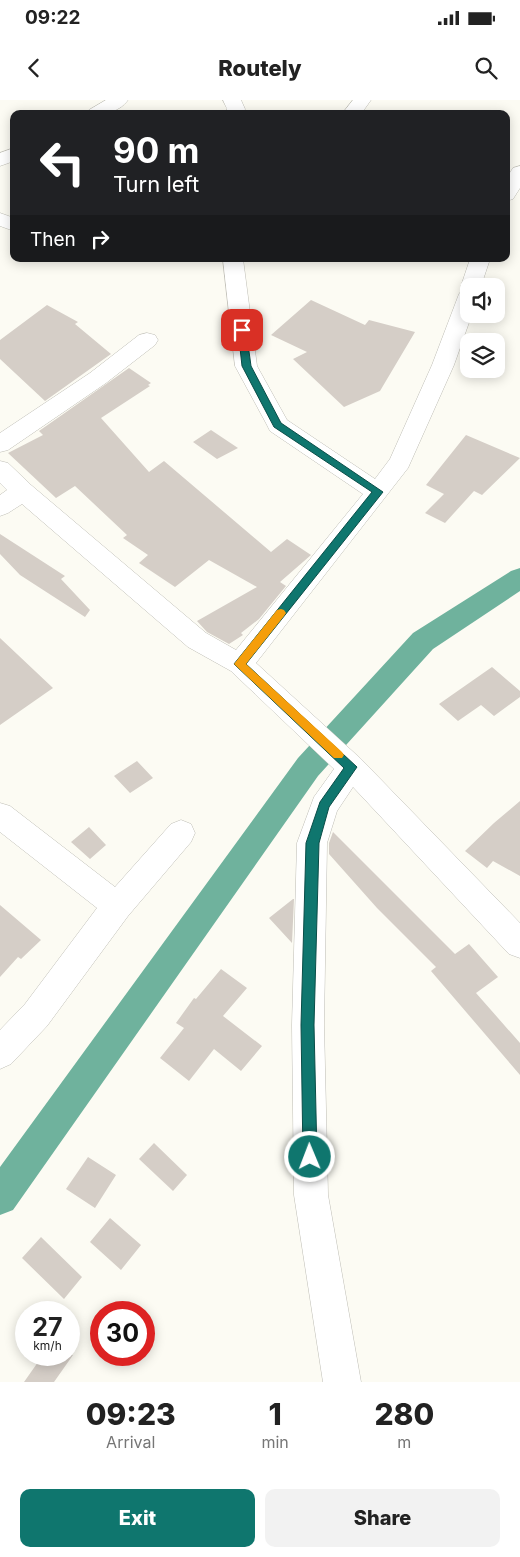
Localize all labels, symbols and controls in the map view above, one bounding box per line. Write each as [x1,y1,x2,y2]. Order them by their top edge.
text: 09:22 [25,6,80,29]
icon: back [20,54,48,82]
icon: search [472,54,500,82]
text: Routely [218,55,302,81]
text: 90 m [113,129,200,171]
icon: left [30,130,95,195]
text: Turn left [113,171,199,197]
icon: right [86,225,114,253]
text: Then [30,228,76,251]
map controls [460,278,505,378]
button: sound [460,278,505,323]
pin [221,309,263,351]
icon: arrive [228,316,256,344]
button: layers [460,333,505,378]
position arrow [283,1130,335,1182]
speed limit sign: 30 [90,1301,155,1366]
text: 27 [32,1312,63,1342]
text: km/h [33,1338,62,1353]
text: 09:23 [86,1396,176,1432]
text: 1 [268,1396,282,1432]
text: 280 [374,1396,434,1432]
text: Arrival [106,1432,155,1452]
text: min [261,1432,289,1452]
text: m [397,1432,411,1452]
button: Exit [20,1489,255,1547]
button: Share [265,1489,500,1547]

